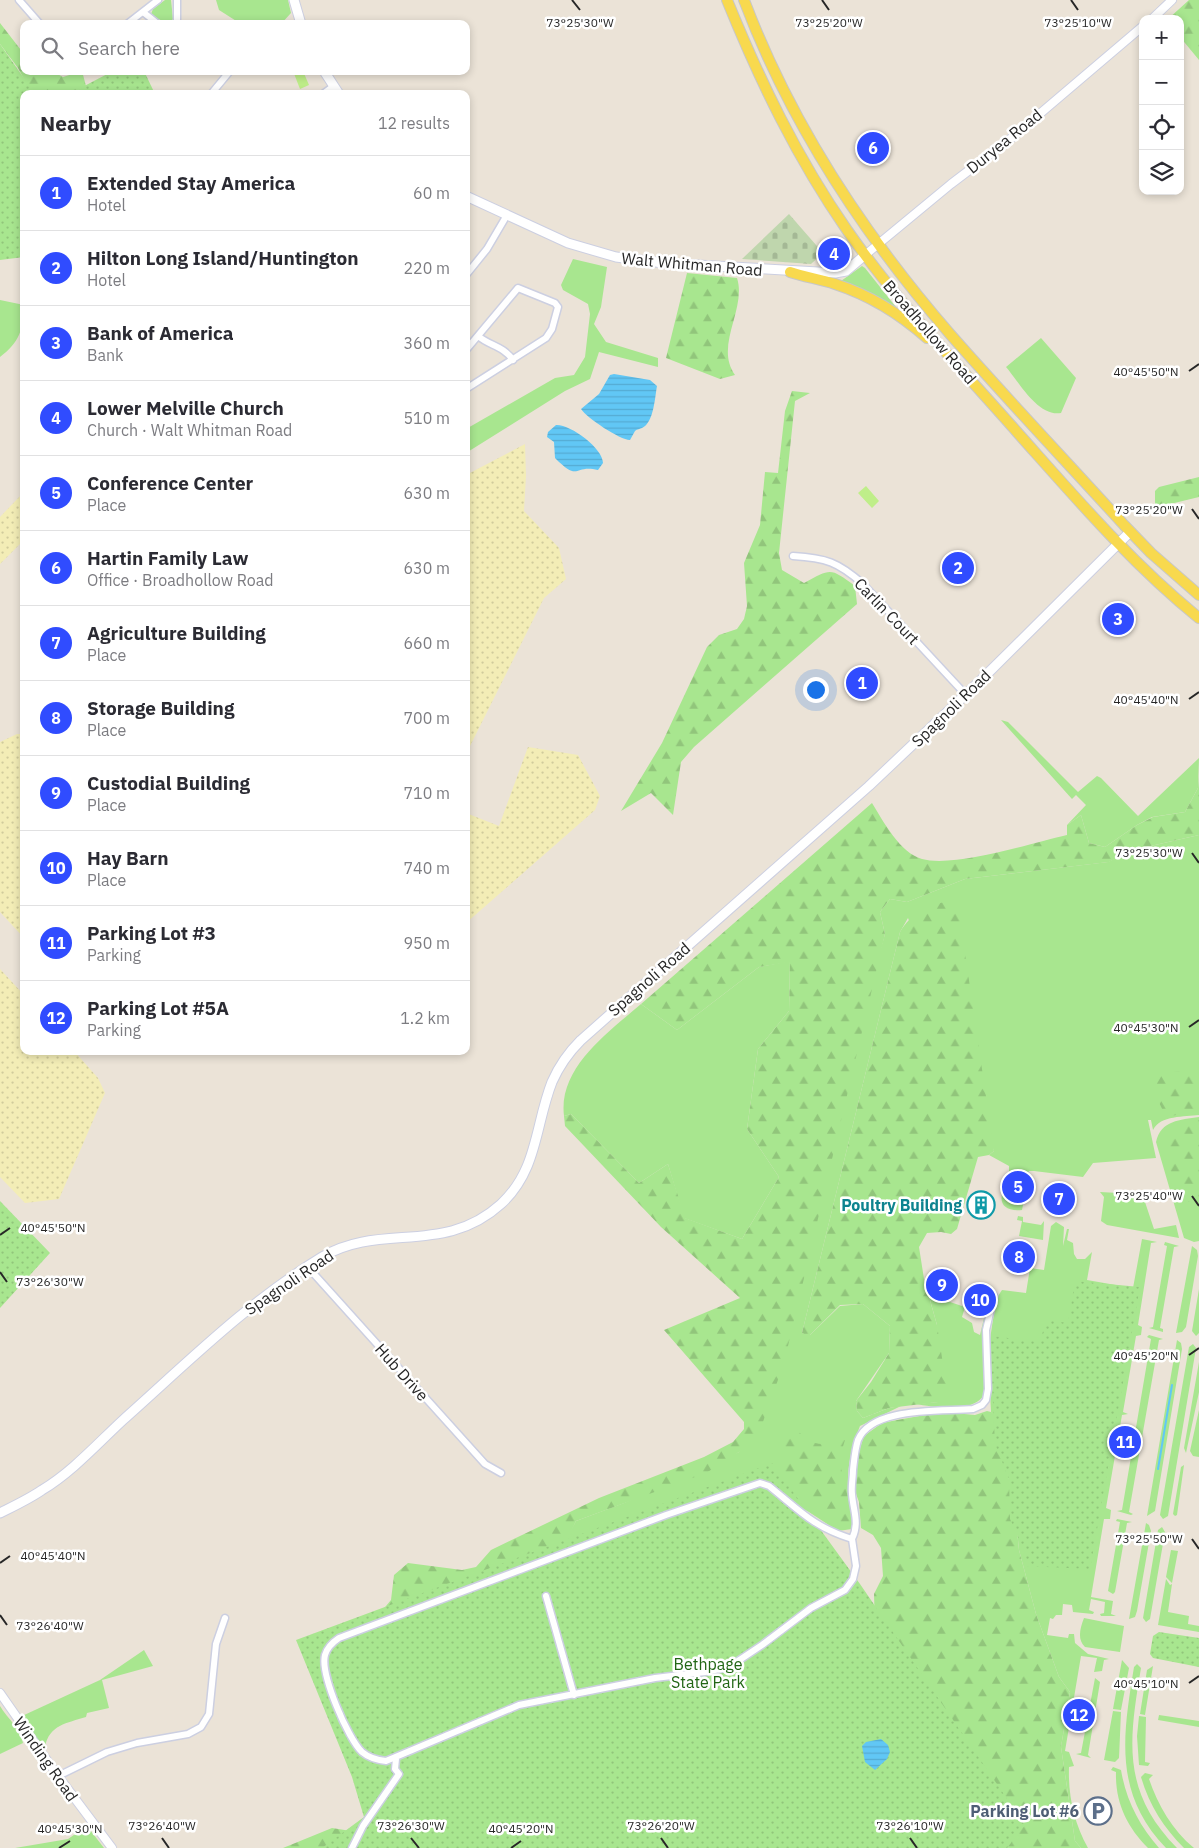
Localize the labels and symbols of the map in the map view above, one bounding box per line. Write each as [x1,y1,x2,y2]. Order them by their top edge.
text: 73°25'30"W [546,15,614,30]
text: 73°25'20"W [795,15,863,30]
text: 73°25'10"W [1044,15,1112,30]
street label: Duryea Road [962,104,1046,178]
pin: 6 [857,129,889,167]
pin: 4 [818,235,850,273]
street label: Walt Whitman Road [621,248,763,280]
street label: Broadhollow Road [879,276,981,388]
text: 40°45'50"N [1113,364,1179,379]
text: 73°25'20"W [1115,502,1183,517]
pin: 2 [942,549,974,587]
street label: Carlin Court [850,573,924,649]
pin: 3 [1102,600,1134,638]
pin: 1 [846,664,878,702]
street label: Spagnoli Road [907,665,995,751]
your location [803,677,829,703]
text: 40°45'40"N [1113,692,1179,707]
text: 73°25'30"W [1115,845,1183,860]
street label: Spagnoli Road [604,938,694,1020]
text: 40°45'30"N [1113,1020,1179,1035]
pin: 5 [1002,1168,1034,1206]
pin: 7 [1043,1180,1075,1218]
text: 73°25'40"W [1115,1188,1183,1203]
building icon: Poultry Building [966,1190,996,1220]
place label: Poultry Building [841,1195,962,1215]
text: 40°45'50"N [20,1220,86,1235]
pin: 8 [1003,1238,1035,1276]
street label: Spagnoli Road [241,1245,337,1319]
pin: 9 [926,1266,958,1304]
text: 73°26'30"W [16,1274,84,1289]
pin: 10 [964,1281,996,1319]
street label: Hub Drive [371,1339,433,1405]
text: 40°45'20"N [1113,1348,1179,1363]
pin: 11 [1109,1423,1141,1461]
text: 73°25'50"W [1115,1531,1183,1546]
text: 40°45'40"N [20,1548,86,1563]
text: 73°26'40"W [16,1618,84,1633]
park label: Bethpage State Park [671,1654,746,1692]
text: 40°45'10"N [1113,1676,1179,1691]
pin: 12 [1063,1696,1095,1734]
street label: Winding Road [9,1713,83,1805]
parking icon: Parking Lot #6 [1083,1796,1113,1826]
place label: Parking Lot #6 [970,1801,1079,1821]
text: 73°26'40"W [128,1818,196,1833]
text: 73°26'30"W [377,1818,445,1833]
text: 73°26'20"W [627,1818,695,1833]
text: 73°26'10"W [876,1818,944,1833]
text: 40°45'30"N [37,1821,103,1836]
text: 40°45'20"N [488,1821,554,1836]

